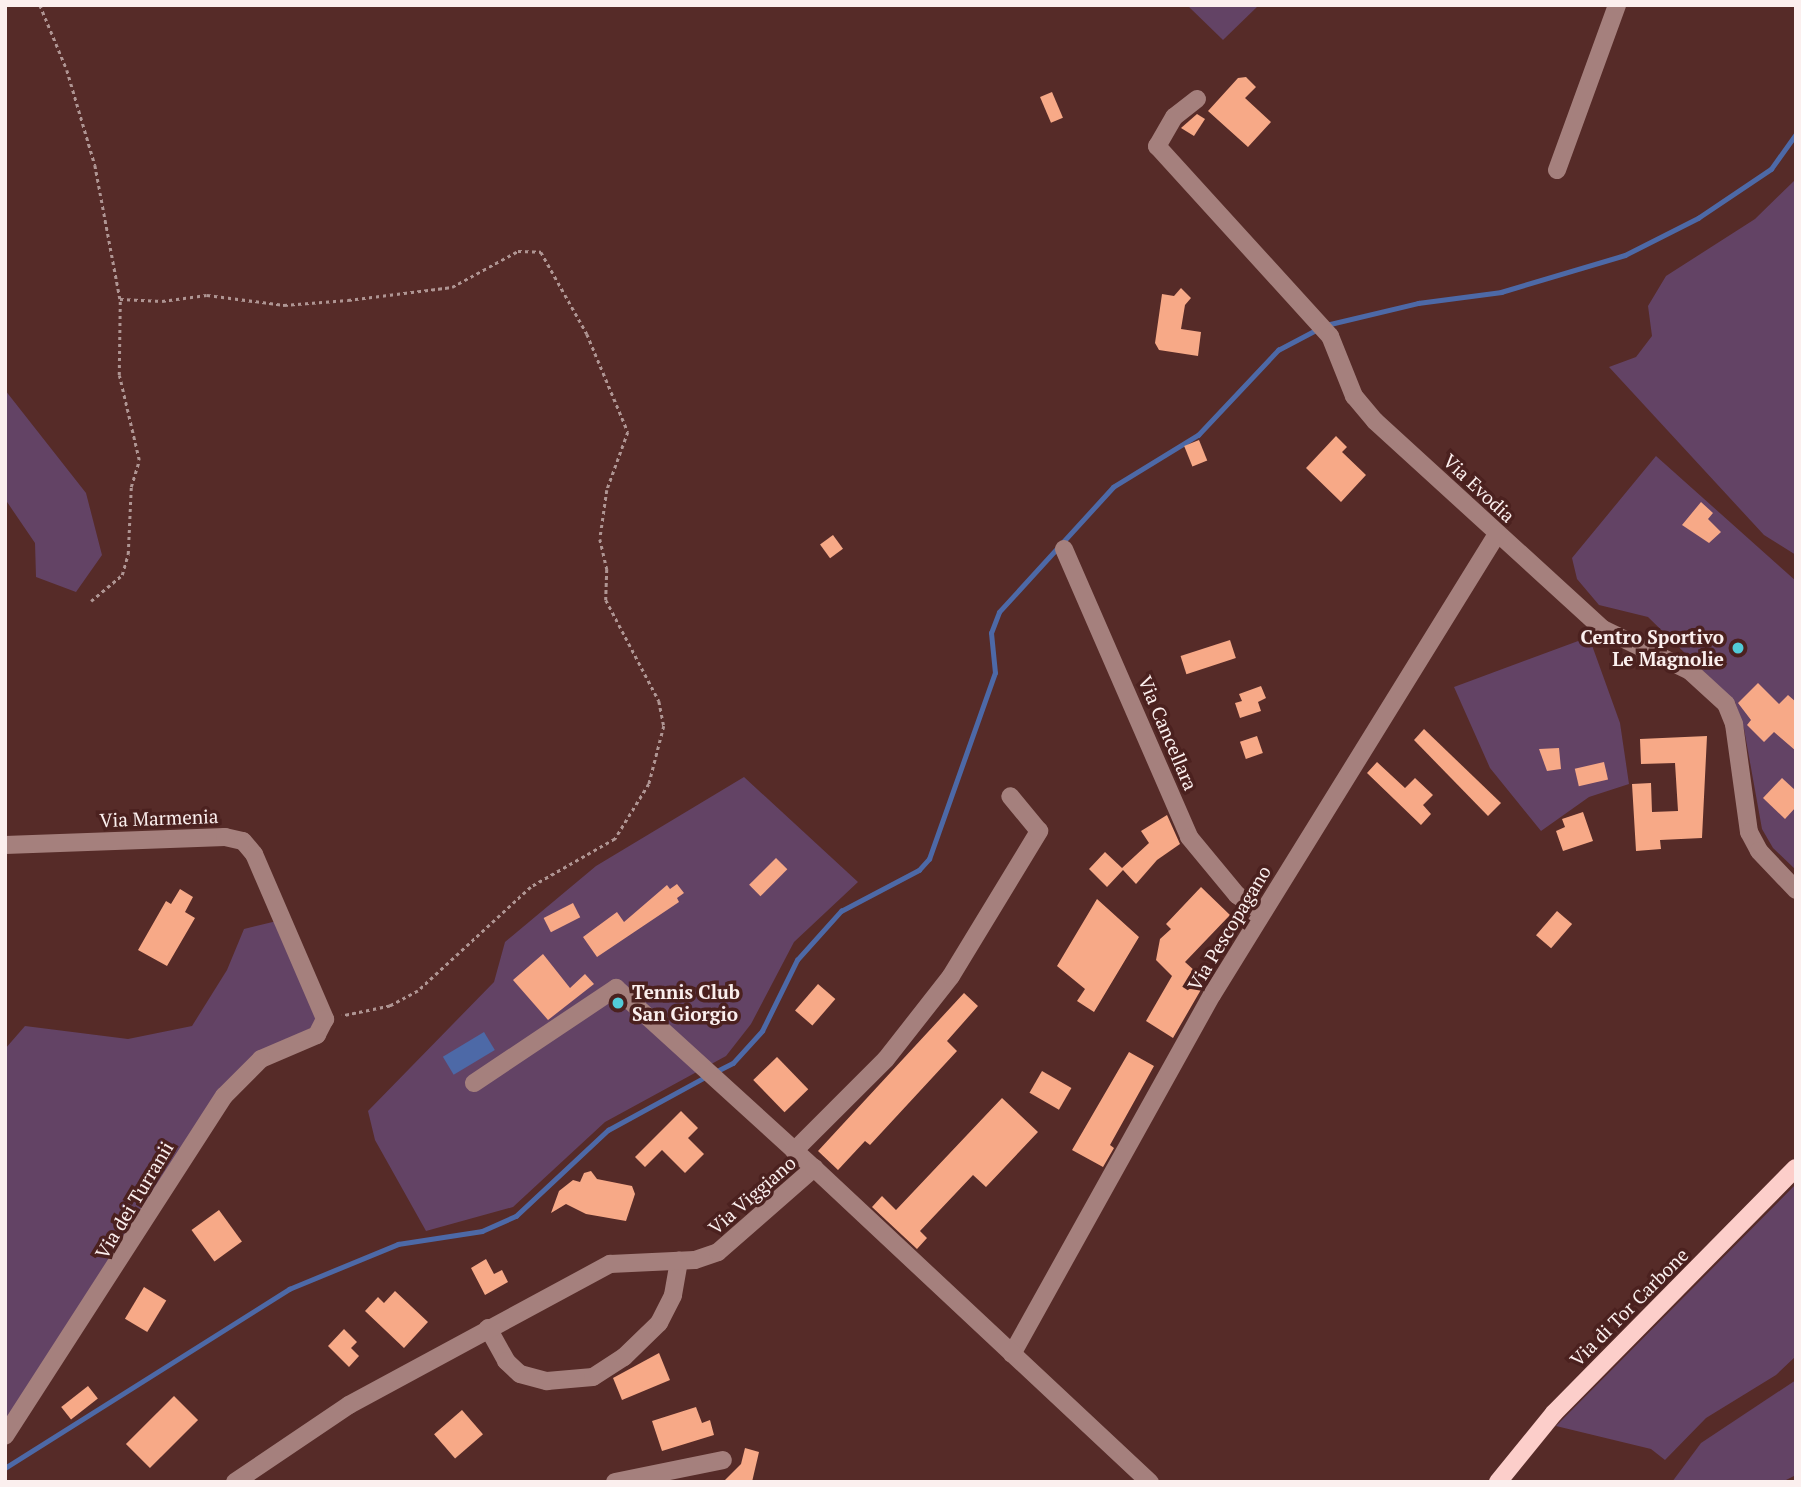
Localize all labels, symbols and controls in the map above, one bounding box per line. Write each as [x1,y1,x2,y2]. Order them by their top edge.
street label: Via Evodia [1438,449,1520,527]
place label: Centro Sportivo Le Magnolie [1581,626,1724,670]
marker: Centro Sportivo Le Magnolie [1730,640,1746,656]
street label: Via Cancellara [1134,672,1202,794]
street label: Via Marmenia [99,805,219,831]
street label: Via Pescopagano [1183,861,1275,995]
place label: Tennis Club San Giorgio [632,981,740,1025]
marker: Tennis Club San Giorgio [610,995,626,1011]
street label: Via dei Turranii [90,1137,178,1263]
street label: Via Viggiano [703,1151,801,1239]
street label: Via di Tor Carbone [1565,1243,1693,1371]

